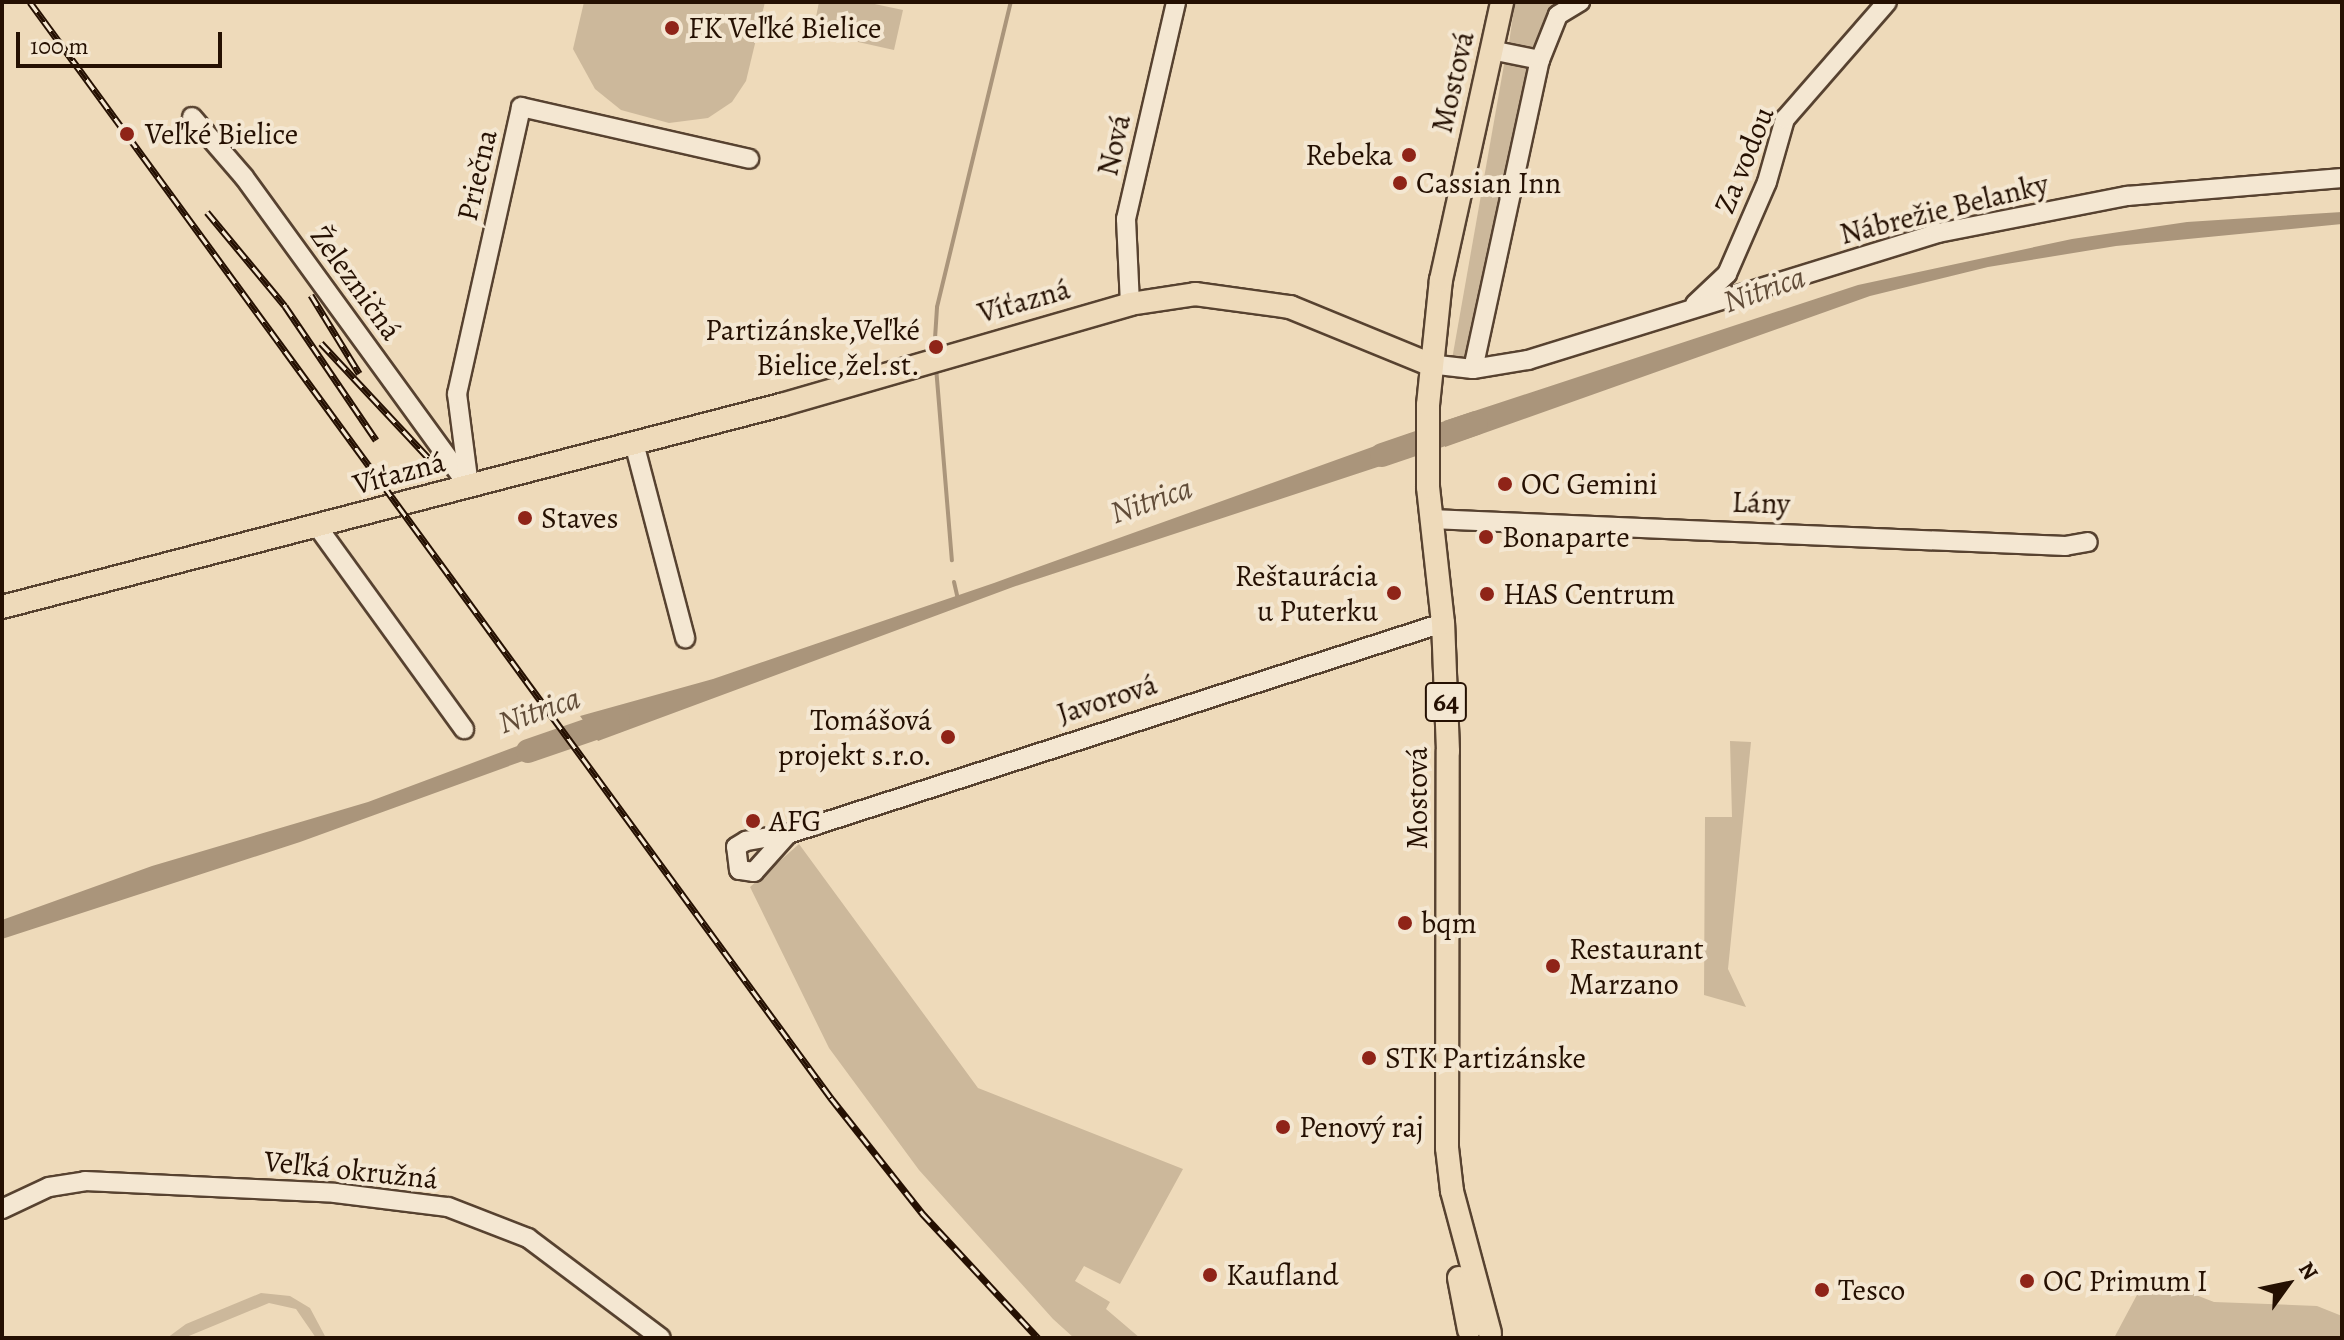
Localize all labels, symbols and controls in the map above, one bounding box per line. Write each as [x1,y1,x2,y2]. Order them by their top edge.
place label: FK Veľké Bielice [688,10,881,46]
scale bar [20,16,226,66]
marker: FK Veľké Bielice [663,19,681,37]
street label: Mostová [1424,28,1482,136]
text: 100 m [30,30,89,62]
street label: Za vodou [1706,101,1782,219]
street label: Nová [1089,111,1139,179]
place label: Veľké Bielice [145,116,298,152]
marker: Veľké Bielice [116,123,138,145]
street label: Priečna [449,126,505,224]
place label: Rebeka [1305,137,1393,173]
marker: Rebeka [1400,146,1418,164]
place label: Cassian Inn [1416,165,1561,201]
street label: Nábrežie Belanky [1836,166,2052,252]
marker: Cassian Inn [1391,174,1409,192]
street label: Železničná [303,219,409,347]
water label: Nitrica [1718,257,1810,321]
street label: Víťazná [974,271,1074,331]
place label: Partizánske,Veľké Bielice,žel.st. [705,312,920,382]
marker: Partizánske,Veľké Bielice,žel.st. [927,338,945,356]
street label: Víťazná [349,443,449,503]
place label: OC Gemini [1521,466,1658,502]
water label: Nitrica [1105,468,1197,532]
marker: OC Gemini [1496,475,1514,493]
street label: Lány [1731,484,1791,522]
place label: Staves [541,500,619,536]
marker: Staves [516,509,534,527]
place label: Bonaparte [1502,519,1630,555]
marker: Bonaparte [1477,528,1495,546]
place label: Reštaurácia u Puterku [1235,558,1378,628]
place label: HAS Centrum [1503,576,1675,612]
marker: Reštaurácia u Puterku [1385,584,1403,602]
marker: HAS Centrum [1478,585,1496,603]
street label: Javorová [1053,666,1161,732]
water label: Nitrica [493,678,585,742]
road number: 64 [1424,678,1468,726]
place label: Tomášová projekt s.r.o. [778,702,932,772]
marker: Tomášová projekt s.r.o. [939,728,957,746]
street label: Mostová [1399,746,1435,850]
place label: AFG [769,803,822,839]
marker: AFG [744,812,762,830]
place label: bqm [1421,905,1477,941]
marker: bqm [1396,914,1414,932]
place label: Restaurant Marzano [1569,931,1704,1002]
marker: Restaurant Marzano [1544,957,1562,975]
place label: STK Partizánske [1385,1040,1586,1076]
marker: STK Partizánske [1360,1049,1378,1067]
place label: Penový raj [1299,1109,1424,1145]
marker: Penový raj [1274,1118,1292,1136]
street label: Veľká okružná [262,1143,440,1197]
north arrow [2248,1244,2328,1324]
text: N [2291,1256,2325,1286]
place label: Kaufland [1226,1257,1338,1293]
place label: OC Primum I [2043,1263,2208,1299]
marker: Kaufland [1201,1266,1219,1284]
place label: Tesco [1838,1272,1905,1308]
marker: OC Primum I [2018,1272,2036,1290]
marker: Tesco [1813,1281,1831,1299]

